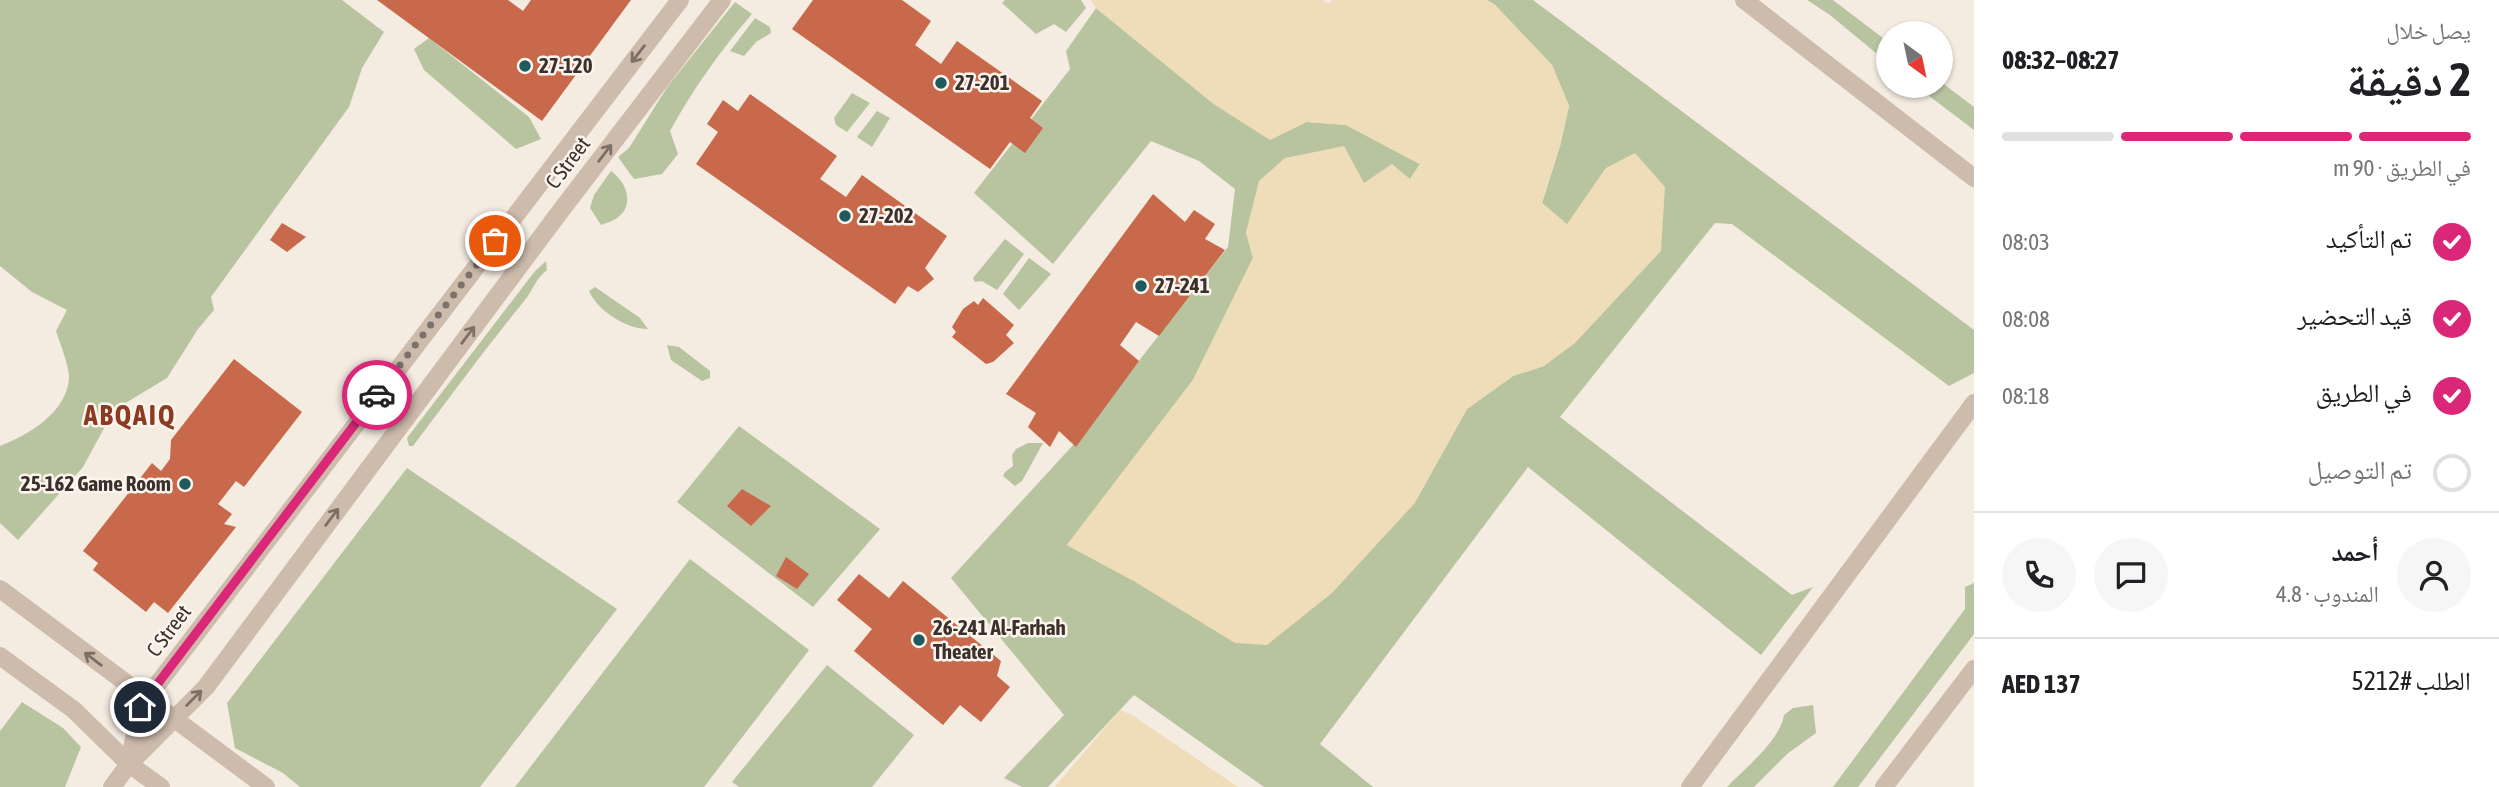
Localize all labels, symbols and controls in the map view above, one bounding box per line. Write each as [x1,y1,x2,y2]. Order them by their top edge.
text: يصل خلال [2386,18,2471,44]
north arrow [1876,21,1953,98]
map controls [1876,21,1953,98]
one-way arrow [630,44,645,63]
text: 08:27–08:32 [2002,45,2119,75]
place label: 27-120 [539,53,593,77]
text: 2 دقيقة [2346,53,2471,106]
marker: 27-120 [517,58,533,74]
place label: 27-201 [955,70,1010,94]
marker: 27-201 [933,75,949,91]
street label: C Street [540,132,594,193]
one-way arrow [597,144,612,163]
text: في الطريق · 90 m [2333,155,2471,181]
place label: 27-202 [859,203,914,227]
marker: 27-202 [837,208,853,224]
pin [465,211,525,271]
icon: bag [476,222,514,260]
icon: check [2433,223,2471,261]
text: تم التأكيد [2326,224,2412,254]
text: 08:03 [2002,229,2050,255]
place label: 27-241 [1155,273,1210,297]
marker: 27-241 [1133,278,1149,294]
icon: check [2433,300,2471,338]
text: قيد التحضير [2297,301,2412,331]
text: 08:08 [2002,306,2050,332]
one-way arrow [461,327,476,345]
courier [342,360,412,430]
icon: car [358,376,396,414]
icon: check [2433,377,2471,415]
text: في الطريق [2315,378,2412,408]
text: 08:18 [2002,383,2049,409]
district label: ABQAIQ [83,399,176,431]
text: تم التوصيل [2307,455,2412,485]
place label: 25-162 Game Room [21,471,171,495]
marker: 25-162 Game Room [177,476,193,492]
one-way arrow [324,509,339,527]
text: أحمد [2331,537,2379,567]
button: phone [2002,538,2076,612]
button: chat [2094,538,2168,612]
button: person [2397,538,2471,612]
text: المندوب · 4.8 [2276,581,2379,607]
street label: C Street [141,600,195,661]
place label: 26-241 Al-Farhah Theater [933,615,1066,663]
marker: 26-241 Al-Farhah Theater [911,632,927,648]
one-way arrow [84,652,103,667]
text: الطلب #5212 [2351,666,2471,696]
text: AED 137 [2002,669,2081,699]
pin [110,677,170,737]
icon: home [121,688,159,726]
one-way arrow [186,690,203,707]

